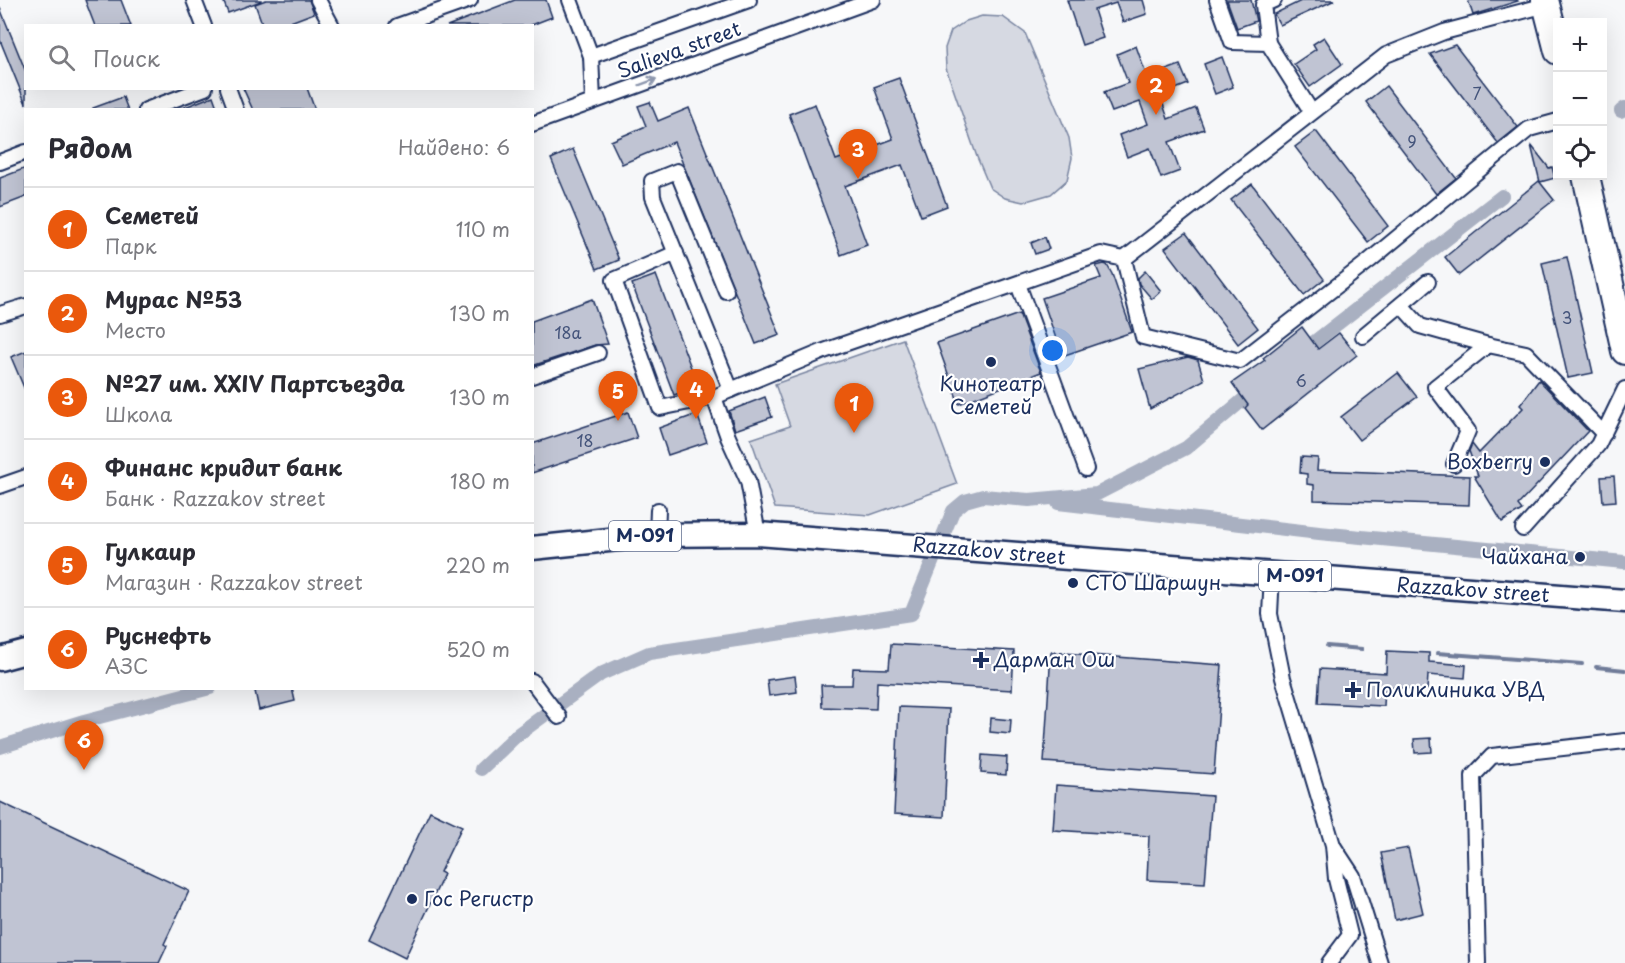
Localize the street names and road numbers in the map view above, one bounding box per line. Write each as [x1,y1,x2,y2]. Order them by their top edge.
street label: Salieva street [613,13,745,85]
road number: М-091 [609,521,681,551]
street label: Razzakov street [911,528,1067,572]
road number: М-091 [1259,561,1331,591]
street label: Razzakov street [1396,569,1551,609]

